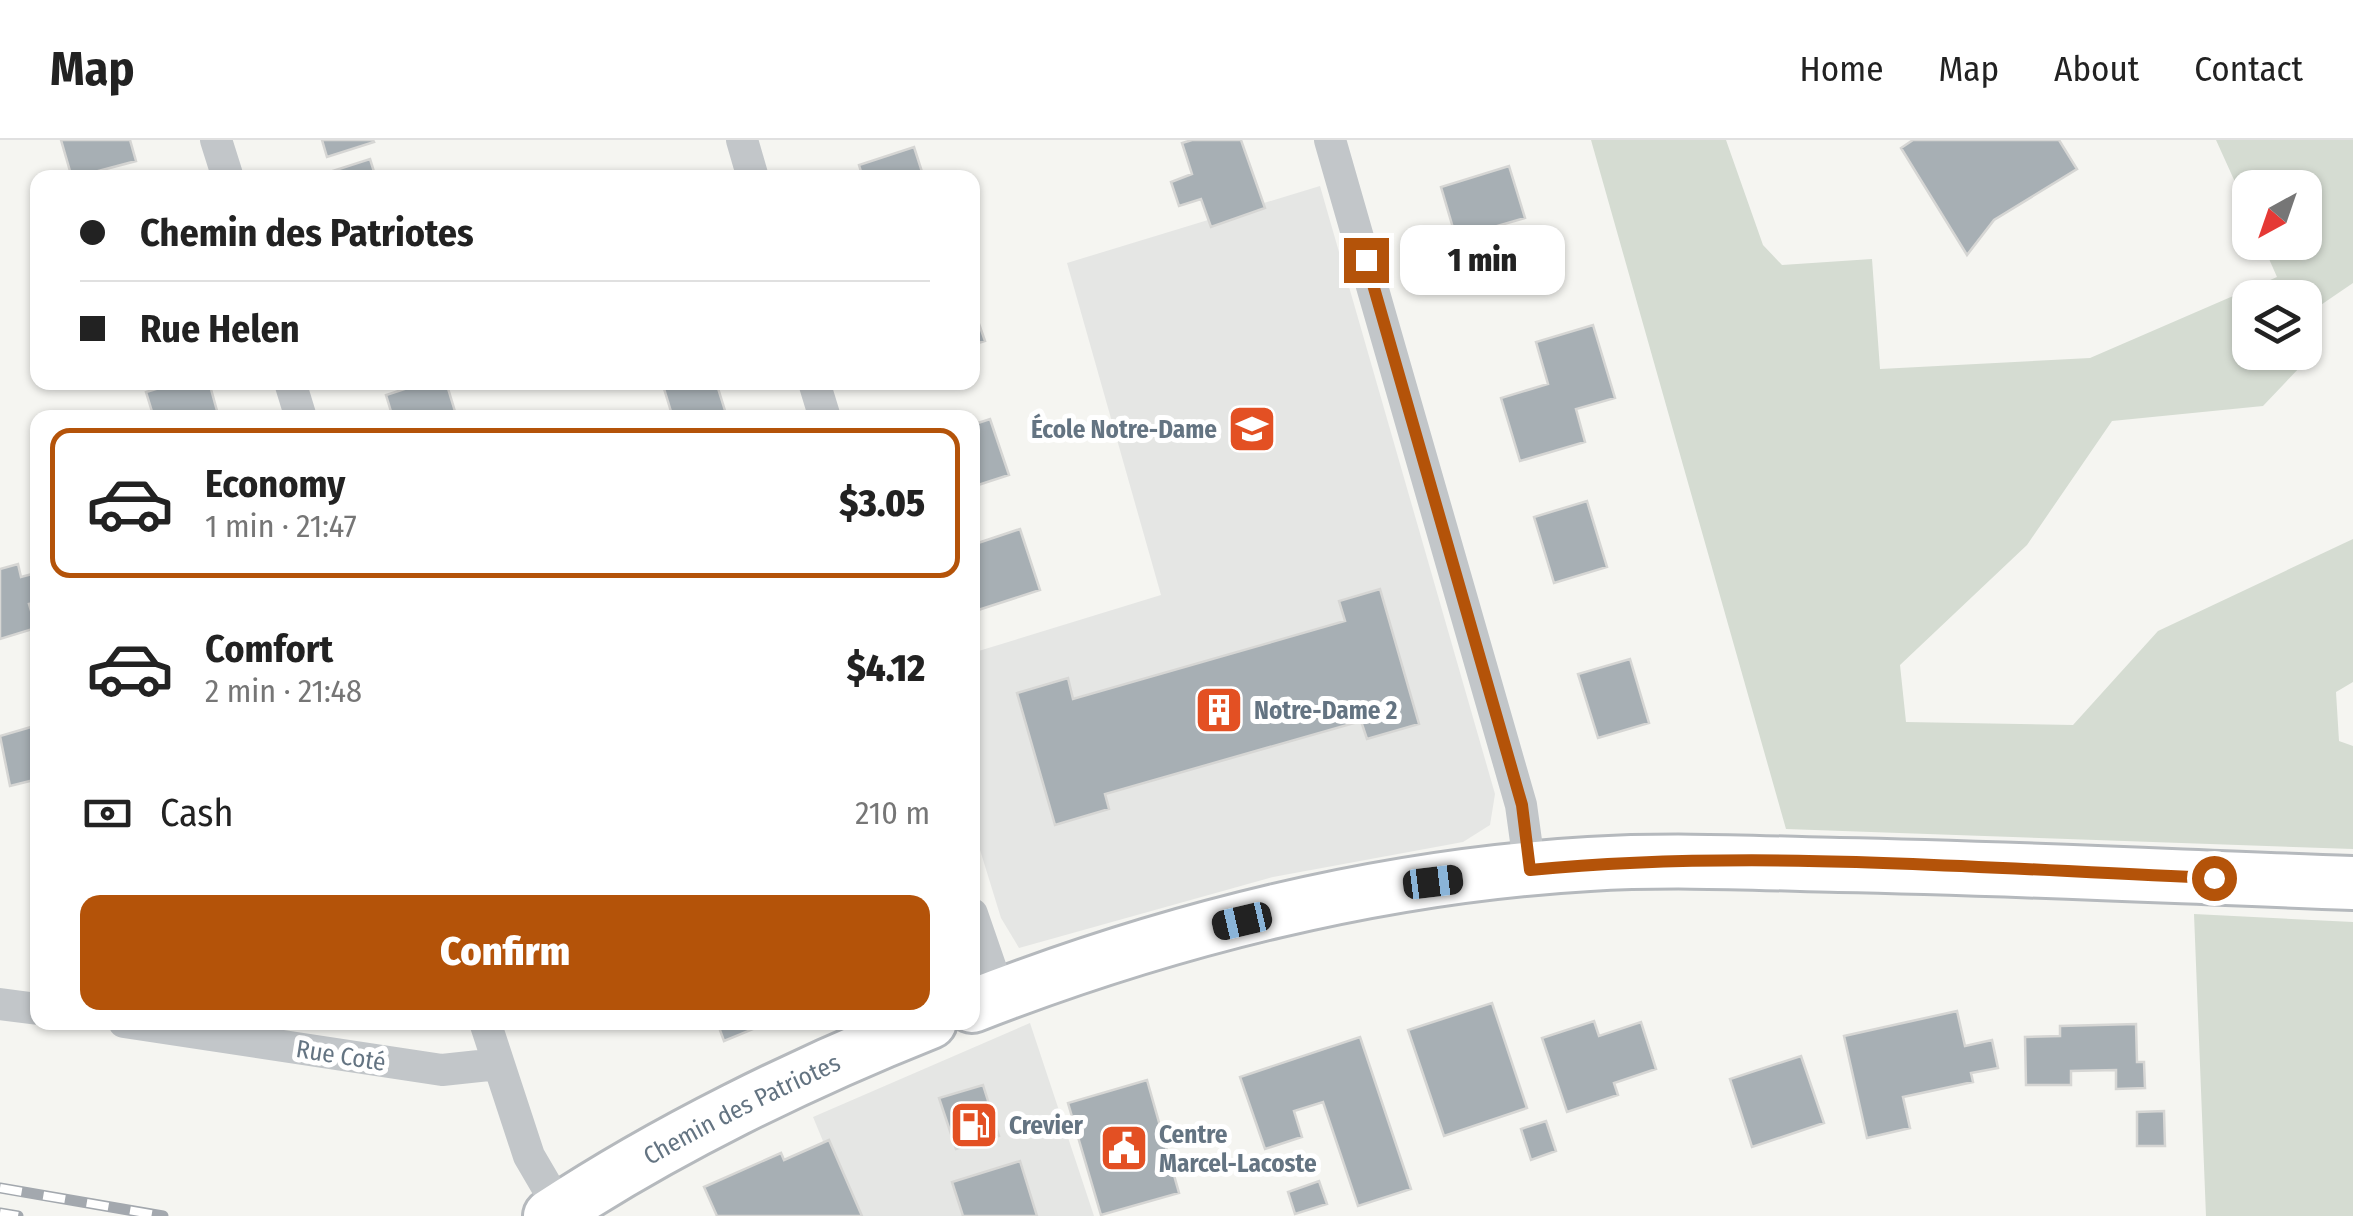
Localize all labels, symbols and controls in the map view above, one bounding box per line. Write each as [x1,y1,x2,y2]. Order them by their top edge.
text: Map [50,40,134,98]
text: Home [1800,48,1883,90]
text: Map [1938,48,1999,90]
text: About [2054,48,2139,90]
text: Contact [2194,48,2303,90]
north arrow [2232,170,2322,260]
map controls [2232,170,2322,370]
text: Chemin des Patriotes [140,210,474,256]
callout: 1 min [1401,225,1566,295]
route end [1344,238,1389,283]
text: 1 min [1448,241,1517,279]
button: layers [2232,280,2322,370]
text: Rue Helen [140,306,300,352]
school or university icon: École Notre-Dame [1226,403,1278,455]
place label: École Notre-Dame [1031,413,1217,445]
icon: car [85,458,175,548]
text: Economy [205,461,345,507]
text: $3.05 [839,480,925,526]
text: 1 min · 21:47 [205,507,357,545]
icon: car [85,623,175,713]
text: Comfort [205,626,333,672]
text: $4.12 [847,645,925,691]
text: 2 min · 21:48 [205,672,362,710]
building icon: Notre-Dame 2 [1193,684,1245,736]
place label: Notre-Dame 2 [1254,696,1397,726]
icon: cash [80,786,135,841]
text: Cash [160,790,234,836]
text: 210 m [855,794,930,832]
route start [2192,856,2237,901]
car [1401,863,1465,901]
button: Confirm [80,895,930,1010]
car [1209,900,1275,942]
street label: Rue Coté [294,1034,388,1078]
street label: Chemin des Patriotes [638,1048,845,1172]
fuel station icon: Crevier [948,1099,1000,1151]
place label: Crevier [1009,1111,1084,1141]
place label: Centre Marcel-Lacoste [1159,1120,1317,1179]
public building icon: Centre Marcel-Lacoste [1098,1122,1150,1174]

